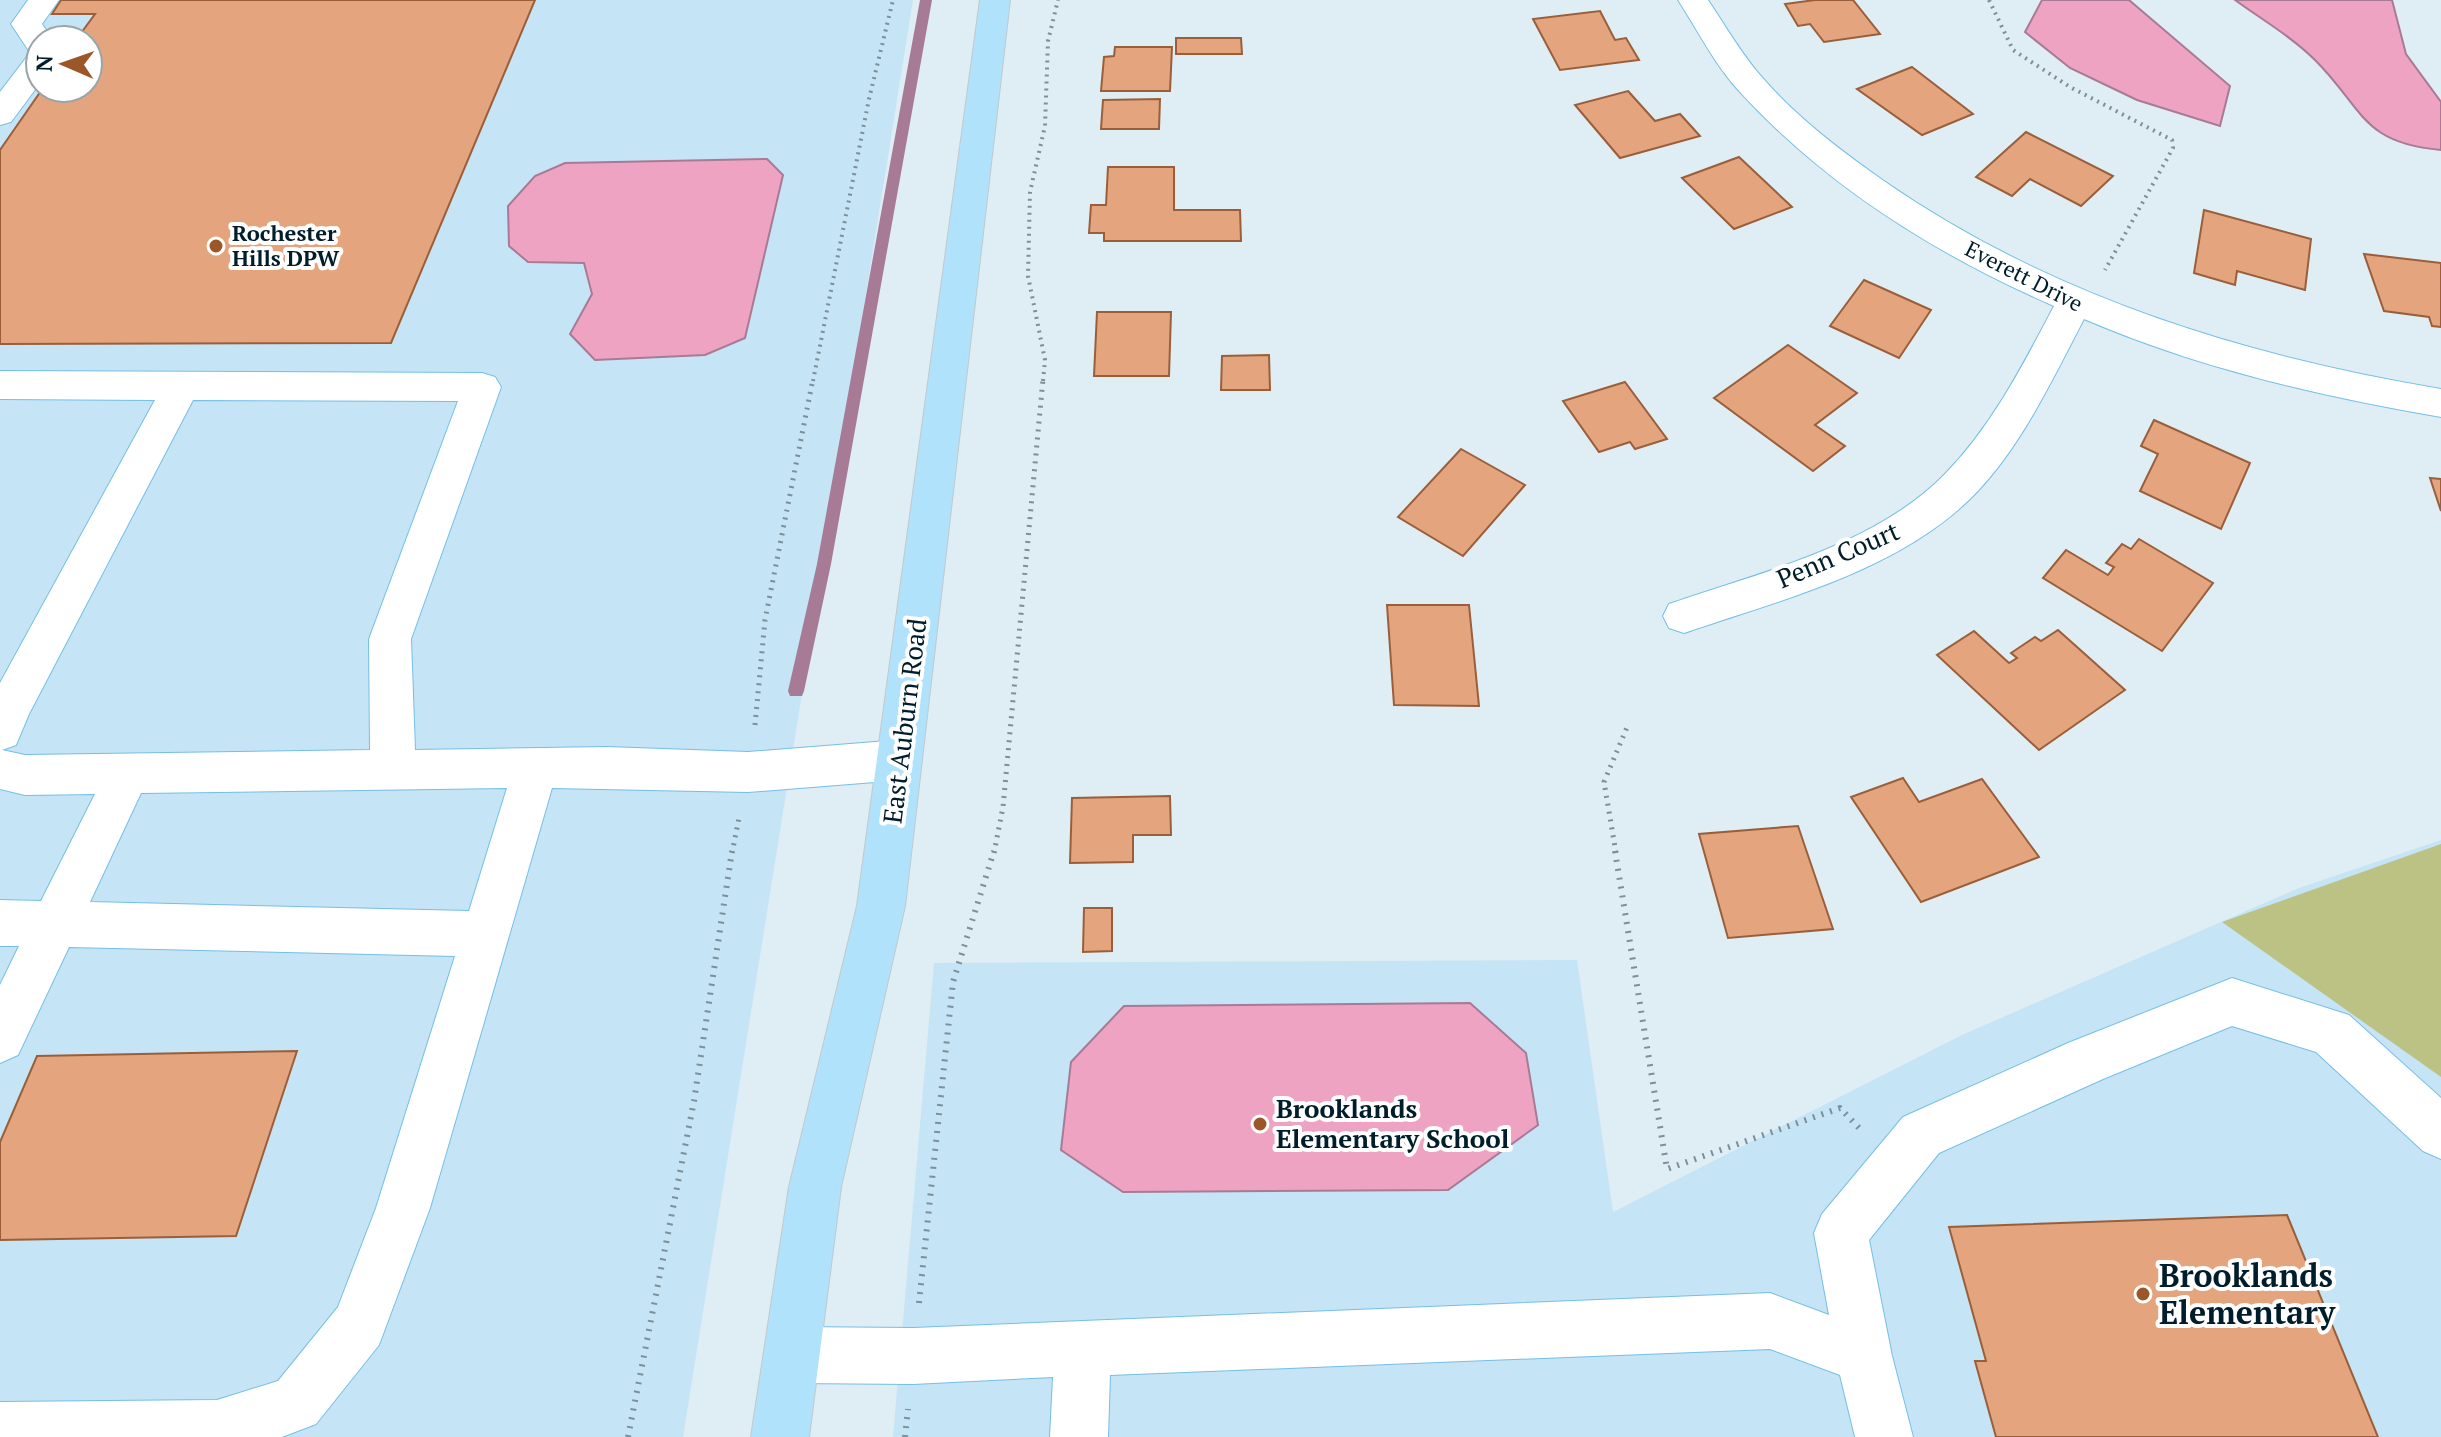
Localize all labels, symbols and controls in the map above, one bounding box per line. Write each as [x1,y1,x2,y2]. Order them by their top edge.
north arrow [24,24,104,104]
text: N [29,54,58,72]
place label: Rochester Hills DPW [232,218,339,272]
street label: Everett Drive [1961,234,2088,318]
marker: Rochester Hills DPW [207,237,225,255]
street label: Penn Court [1771,513,1904,595]
street label: East Auburn Road [875,616,933,825]
place label: Brooklands Elementary School [1276,1091,1509,1155]
marker: Brooklands Elementary School [1251,1115,1269,1133]
place label: Brooklands Elementary [2159,1254,2336,1333]
marker: Brooklands Elementary [2134,1285,2152,1303]

